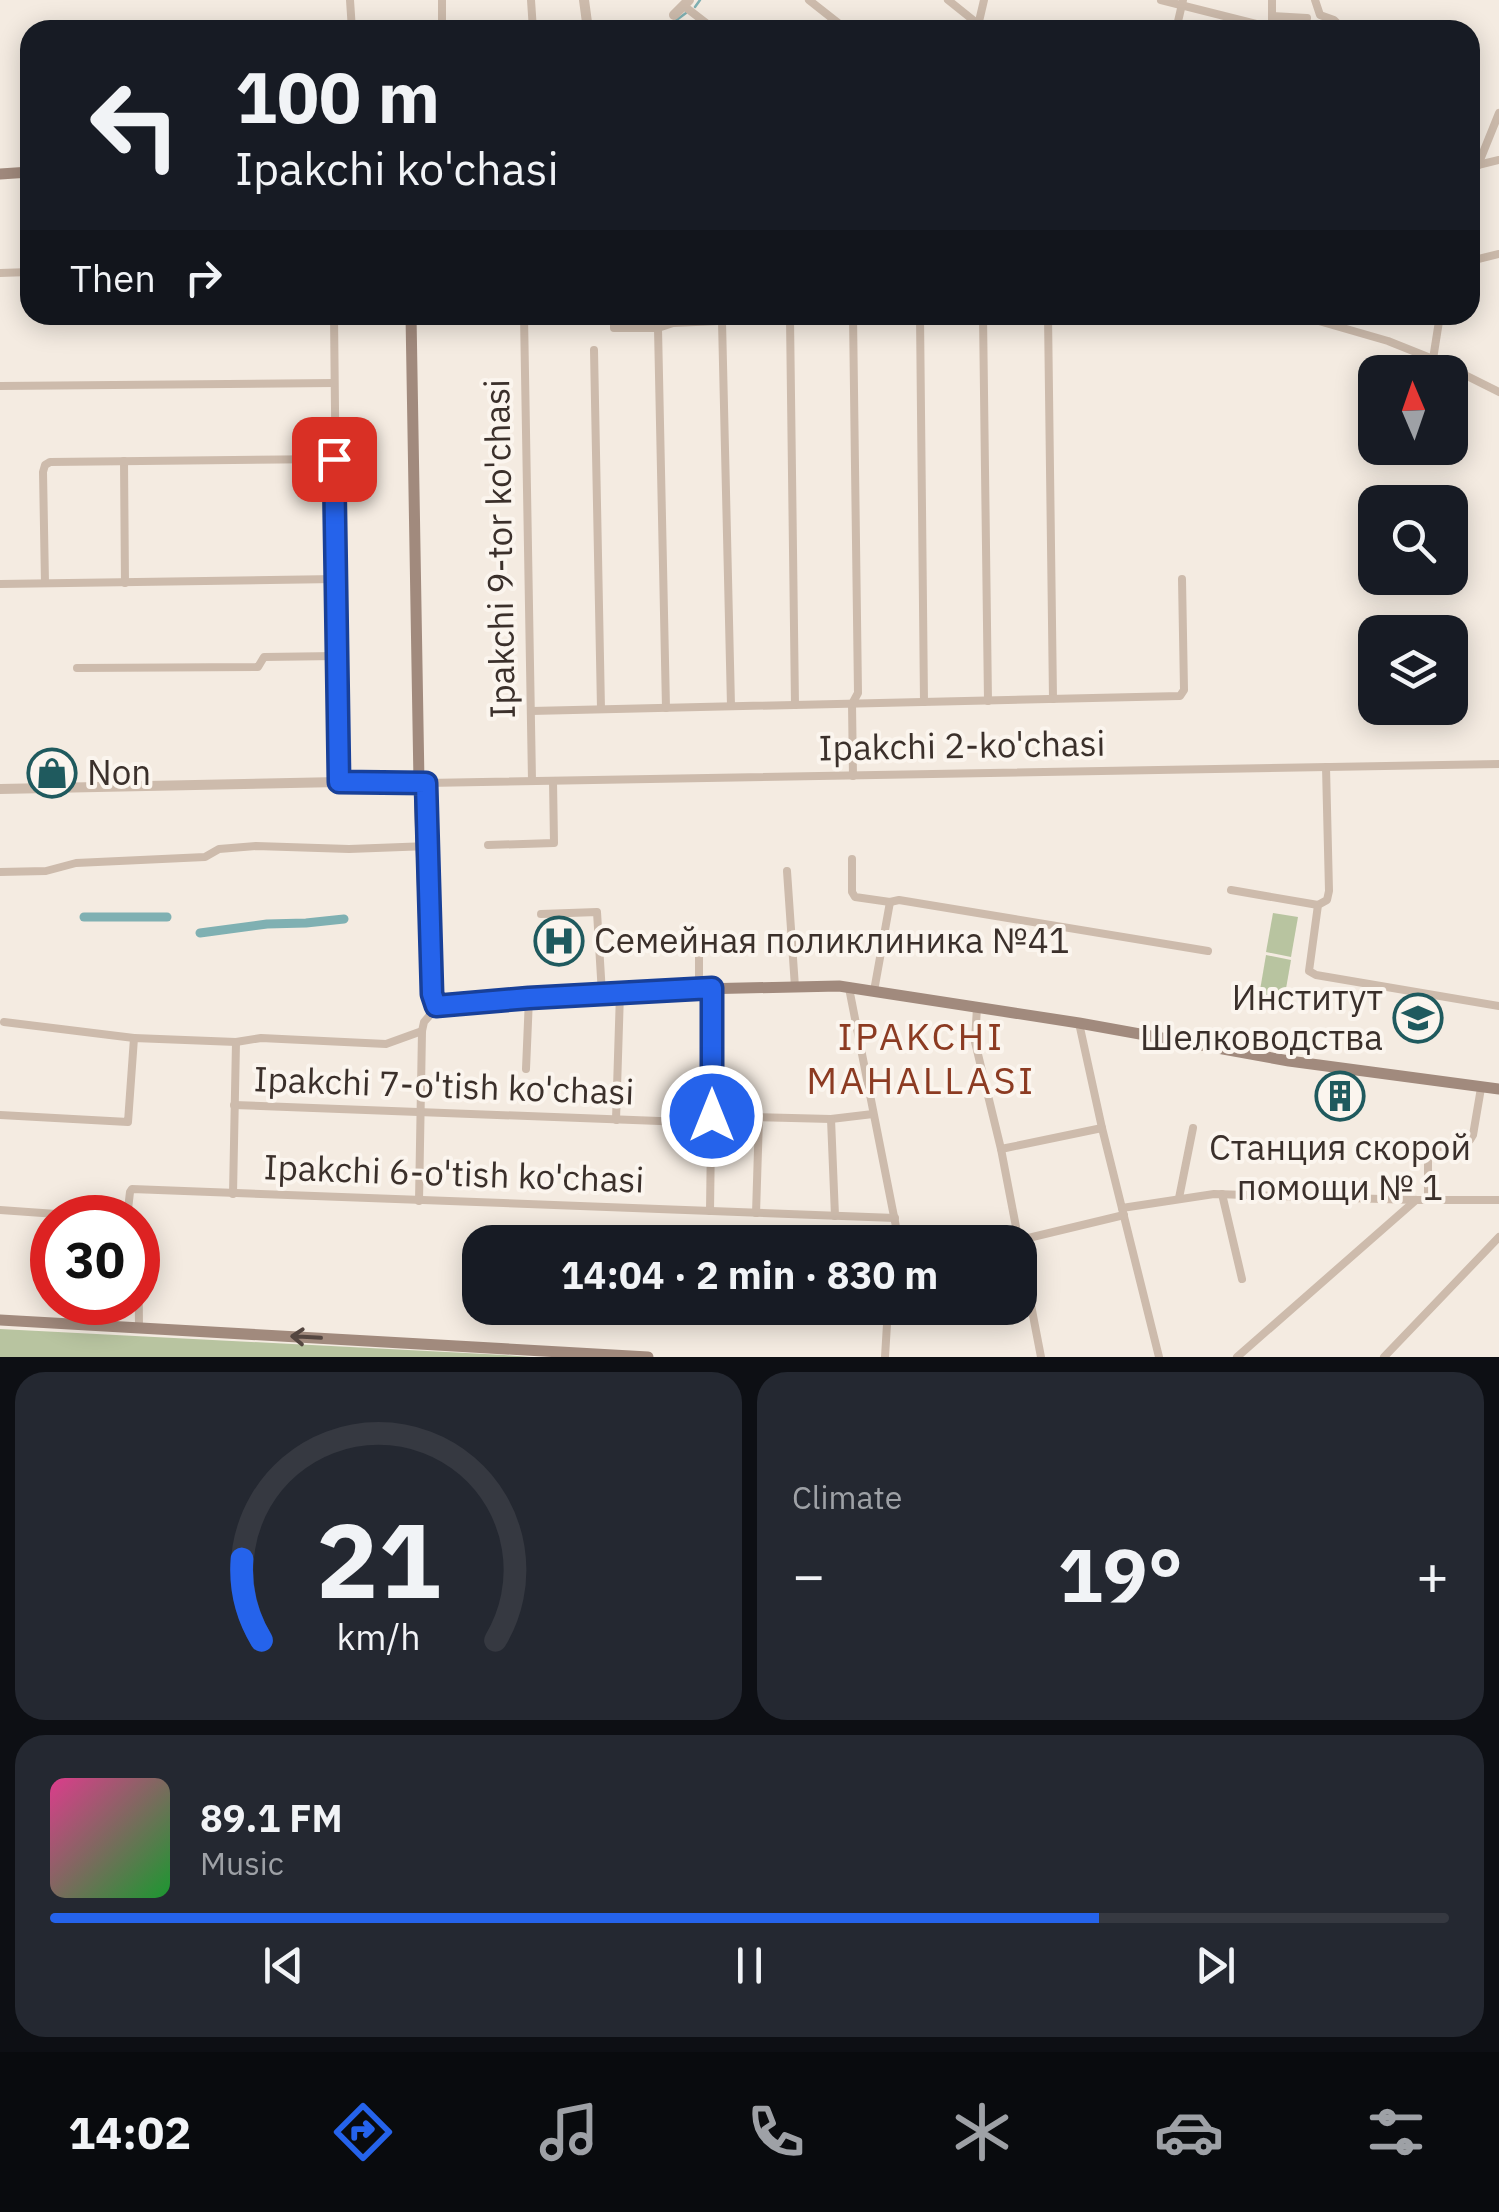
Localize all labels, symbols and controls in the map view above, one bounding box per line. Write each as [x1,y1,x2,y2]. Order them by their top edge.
text: 100 m [235,51,440,142]
icon: left [70,60,200,190]
text: Ipakchi ko'chasi [235,139,559,197]
icon: right [176,250,231,305]
text: Then [70,253,156,302]
north arrow [1358,355,1468,465]
map controls [1358,355,1468,725]
street label: Ipakchi 9-tor ko'chasi [473,379,525,719]
pin [292,417,377,502]
icon: arrive [307,432,362,487]
button: search [1358,485,1468,595]
button: layers [1358,615,1468,725]
street label: Ipakchi 2-ko'chasi [818,720,1106,770]
shop icon: Non [26,747,78,799]
place label: Non [87,749,151,795]
hospital icon: Семейная поликлиника №41 [533,915,585,967]
place label: Семейная поликлиника №41 [594,917,1070,963]
place label: Институт Шелководства [1140,974,1383,1060]
school or university icon: Институт Шелководства [1392,992,1444,1044]
district label: IPAKCHI MAHALLASI [806,1011,1036,1104]
street label: Ipakchi 7-o'tish ko'chasi [253,1055,635,1115]
position arrow [660,1064,764,1168]
building icon: Станция скорой помощи № 1 [1314,1070,1366,1122]
place label: Станция скорой помощи № 1 [1209,1124,1471,1210]
street label: Ipakchi 6-o'tish ko'chasi [263,1143,645,1203]
speed limit sign: 30 [30,1195,160,1325]
text: 14:04 · 2 min · 830 m [561,1250,938,1299]
one-way arrow [290,1327,322,1346]
text: Climate [792,1476,902,1518]
text: 21 [316,1491,441,1627]
text: 19° [1058,1525,1183,1623]
text: − [792,1539,825,1610]
text: + [1416,1539,1449,1610]
text: km/h [336,1613,421,1660]
text: 89.1 FM [200,1793,343,1842]
text: Music [200,1842,284,1884]
icon: previous [256,1938,311,1993]
icon: pause [722,1938,777,1993]
icon: next [1188,1938,1243,1993]
icon: directions [328,2097,398,2167]
icon: music [534,2097,604,2167]
icon: phone [741,2097,811,2167]
icon: climate [947,2097,1017,2167]
icon: car [1154,2097,1224,2167]
icon: filters [1361,2097,1431,2167]
text: 14:02 [68,2103,191,2161]

